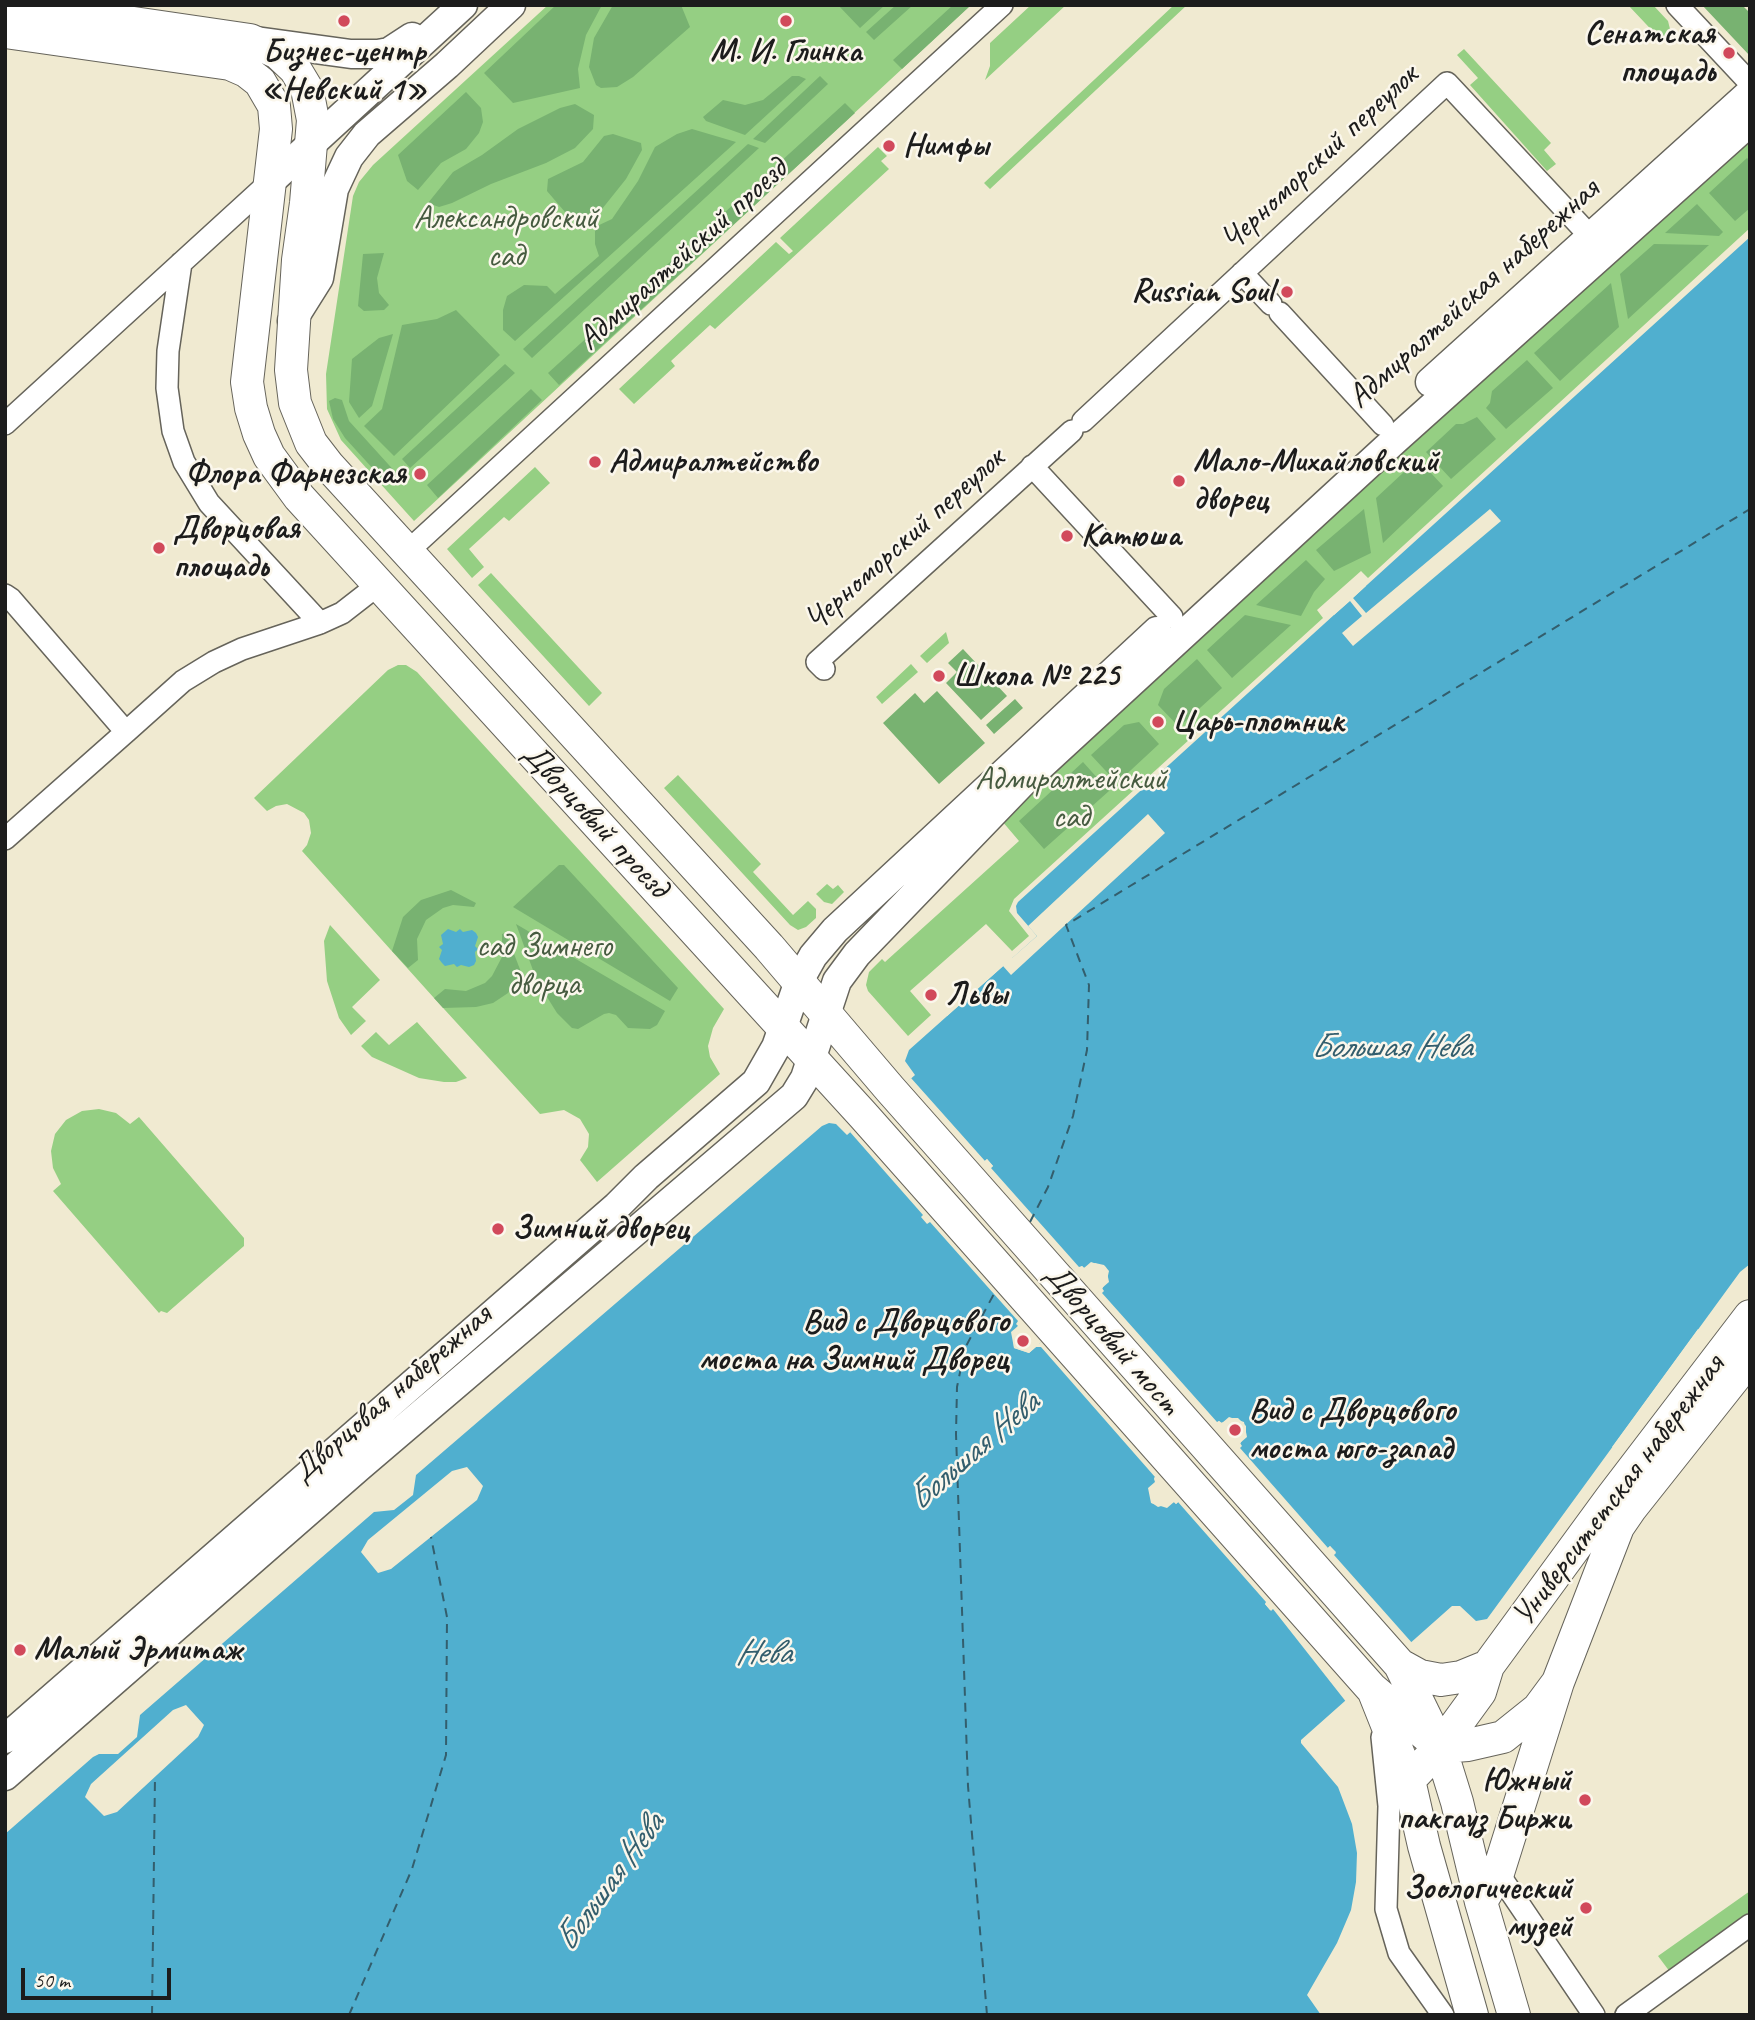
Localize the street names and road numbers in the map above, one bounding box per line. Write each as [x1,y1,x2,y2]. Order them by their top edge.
street label: Черноморский переулок [1213,56,1427,260]
street label: Адмиралтейский проезд [570,151,796,359]
street label: Адмиралтейская набережная [1340,171,1608,417]
street label: Черноморский переулок [797,440,1013,640]
street label: Дворцовый проезд [513,735,677,907]
street label: Дворцовый мост [1035,1256,1189,1424]
street label: Дворцовая набережная [284,1296,500,1492]
street label: Университетская набережная [1504,1348,1734,1634]

